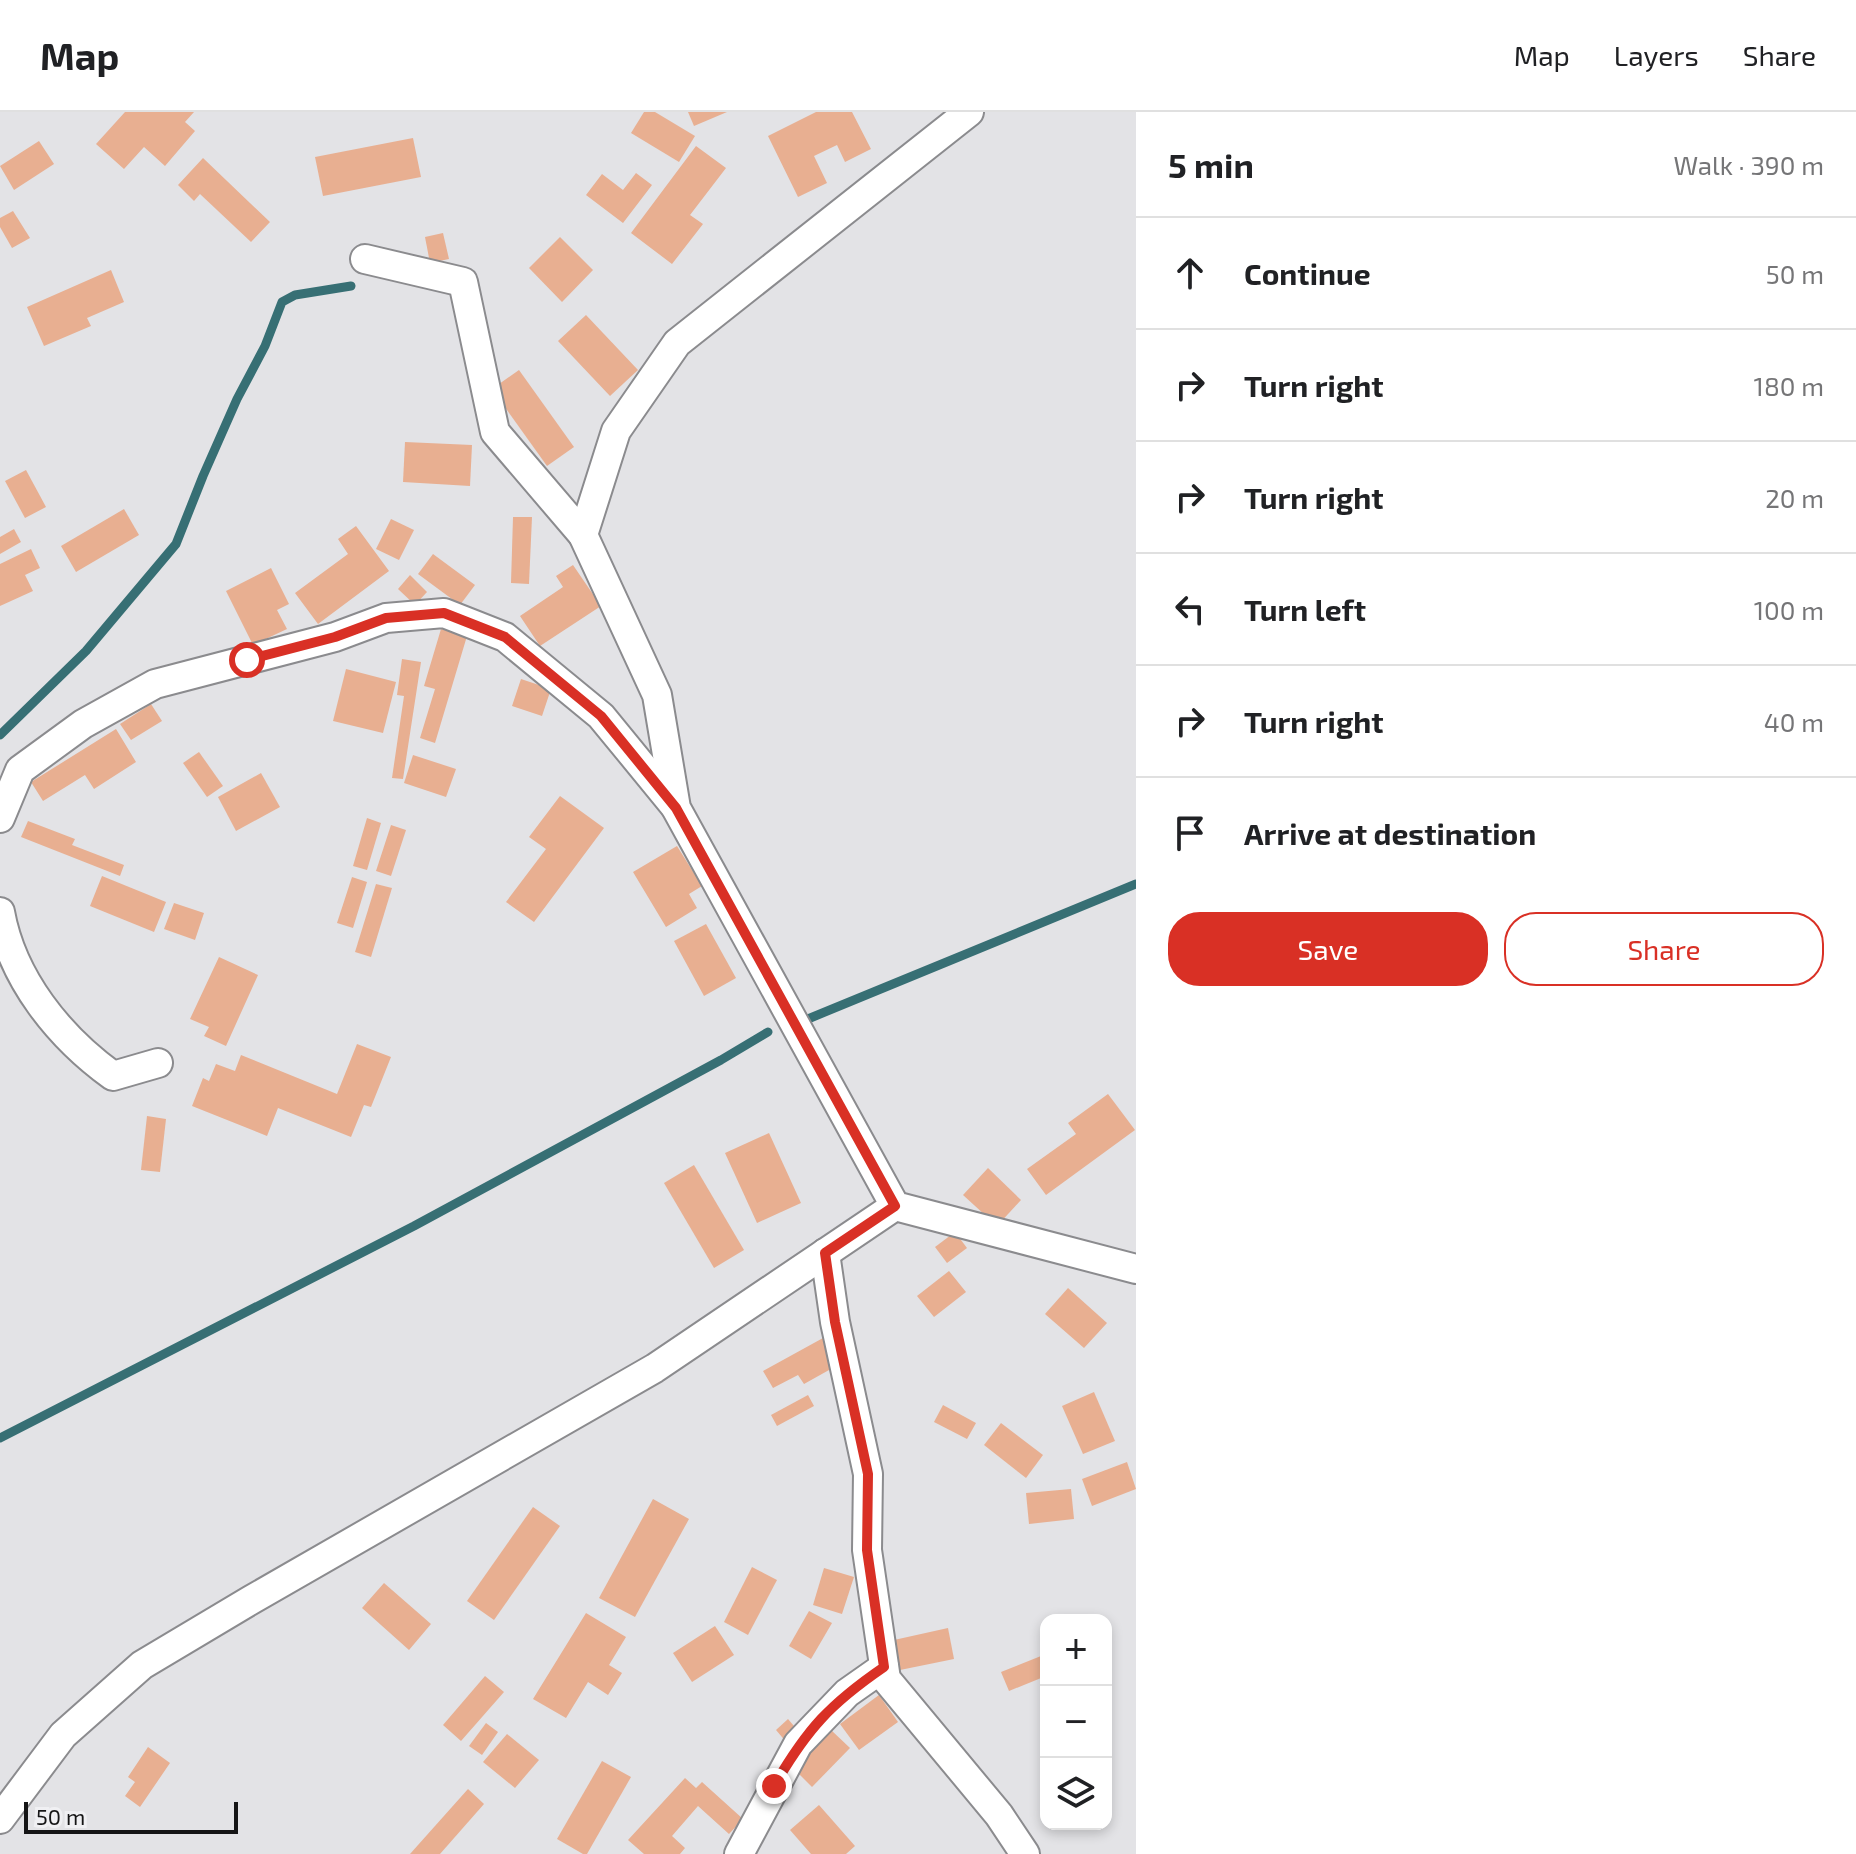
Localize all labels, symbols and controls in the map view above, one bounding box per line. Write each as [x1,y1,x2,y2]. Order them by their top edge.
text: Map [40,32,119,78]
text: Map [1514,38,1570,72]
text: Layers [1614,38,1699,72]
text: Share [1743,38,1816,72]
text: 5 min [1168,144,1254,185]
text: Walk · 390 m [1673,149,1824,180]
icon: ahead [1168,251,1212,295]
text: Continue [1244,255,1371,291]
text: 50 m [1766,258,1824,289]
icon: right [1168,363,1212,407]
text: Turn right [1244,367,1384,403]
text: 180 m [1754,370,1824,401]
icon: right [1168,475,1212,519]
text: Turn right [1244,479,1384,515]
text: 20 m [1765,482,1824,513]
icon: left [1168,587,1212,631]
text: Turn left [1244,591,1366,627]
text: 100 m [1754,594,1824,625]
route start [229,642,265,678]
icon: right [1168,699,1212,743]
text: Turn right [1244,703,1384,739]
text: 40 m [1764,706,1824,737]
icon: arrive [1168,811,1212,855]
text: Arrive at destination [1244,815,1536,851]
button: Save [1168,912,1488,986]
button: Share [1504,912,1824,986]
map controls [1040,1614,1112,1830]
button: + [1040,1614,1112,1686]
button: − [1040,1686,1112,1758]
button: layers [1040,1758,1112,1830]
route end [756,1768,792,1804]
scale bar [24,1798,238,1834]
text: 50 m [36,1803,85,1829]

